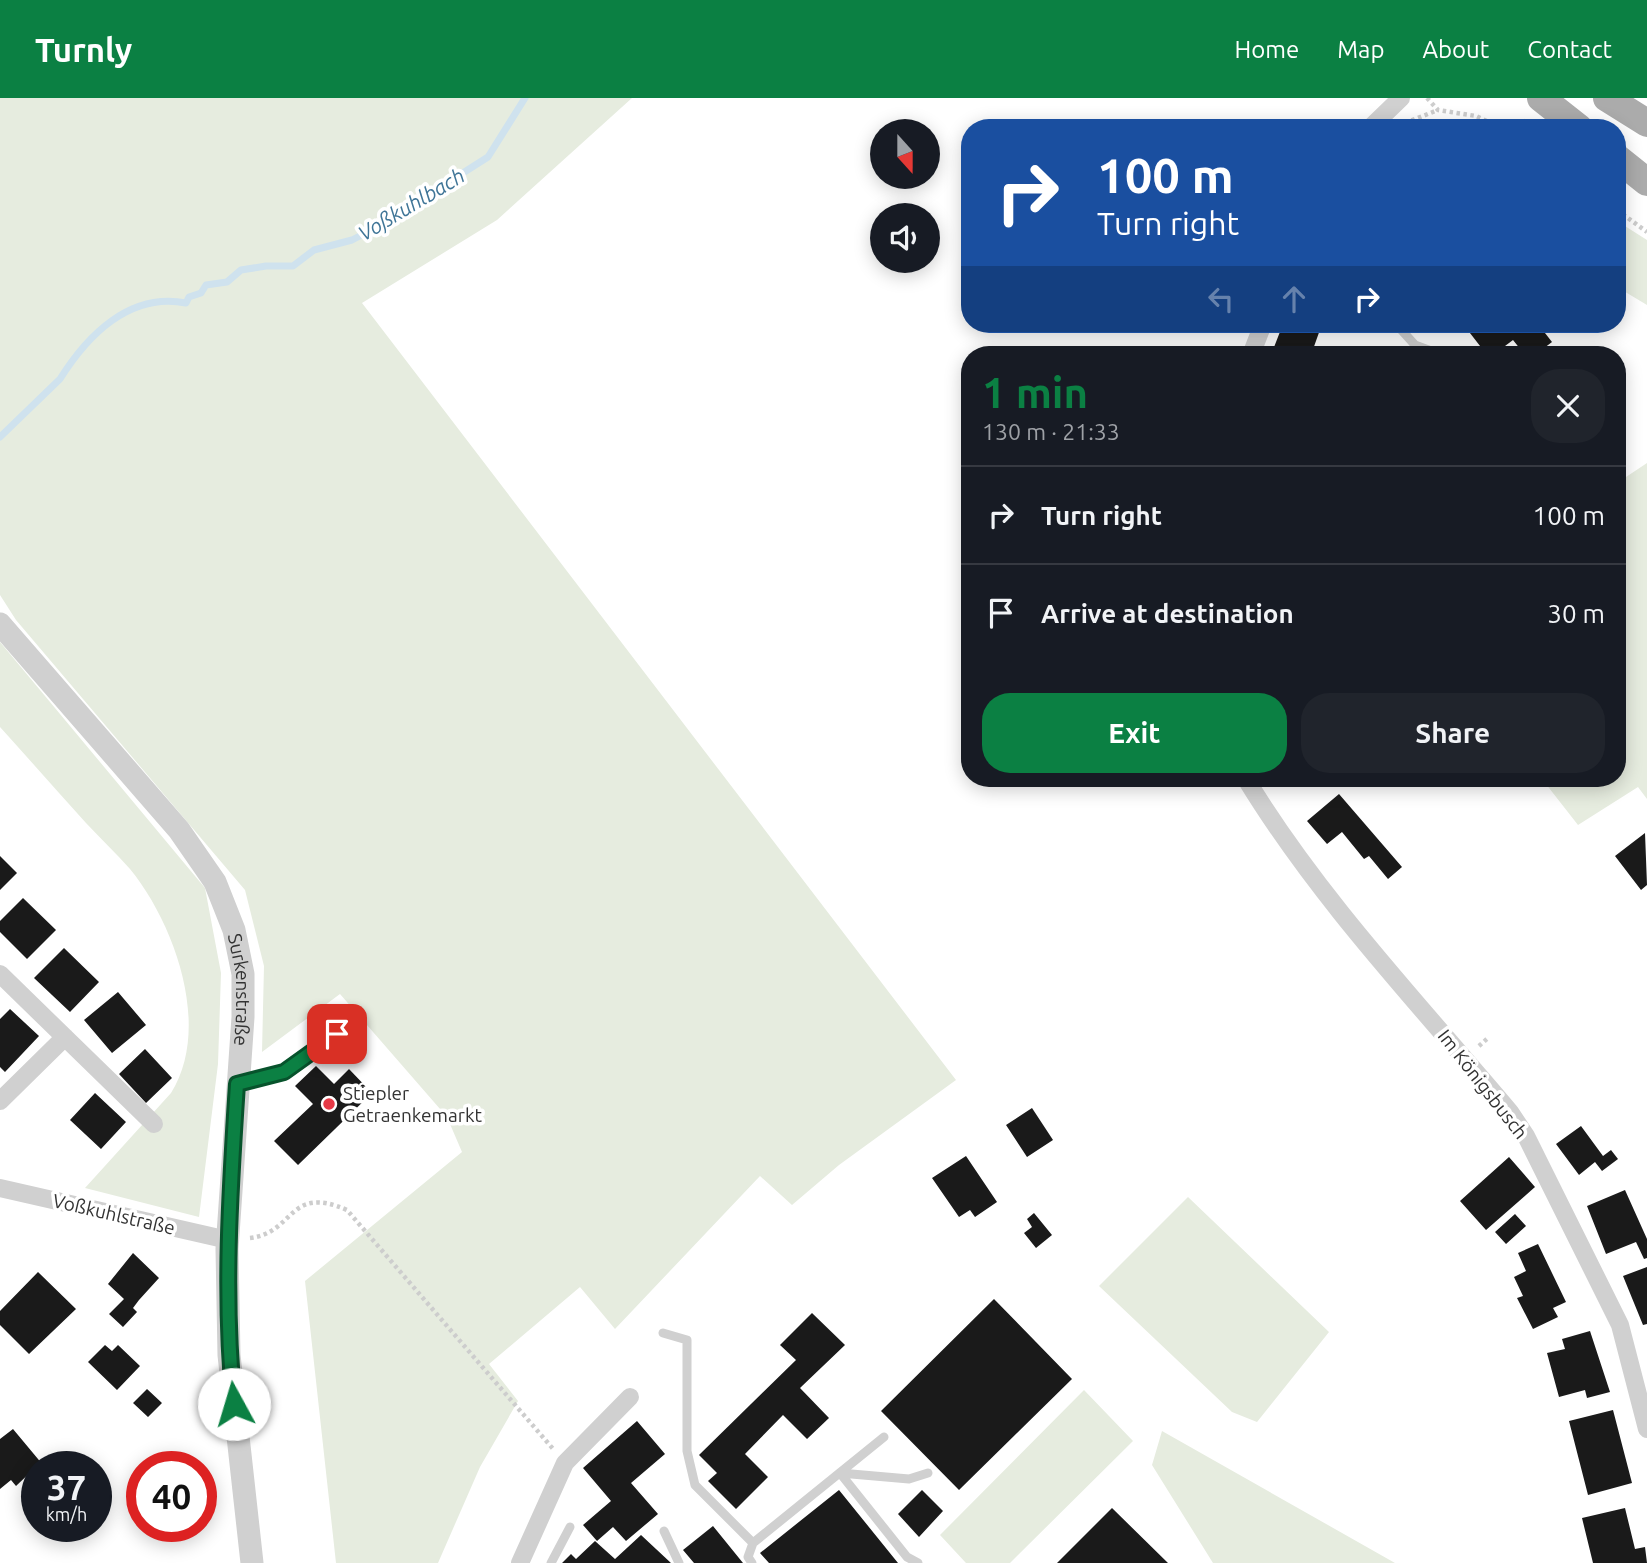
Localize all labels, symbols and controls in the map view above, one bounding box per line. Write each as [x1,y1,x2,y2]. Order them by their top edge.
text: Turnly [35,31,132,68]
text: Home [1234,36,1299,63]
text: Map [1337,36,1384,63]
text: About [1422,36,1489,63]
text: Contact [1527,36,1612,63]
north arrow [870,119,940,189]
map controls [870,119,940,273]
icon: right [982,147,1073,238]
text: 100 m [1097,147,1234,202]
water label: Voßkuhlbach [353,163,469,245]
button: sound [870,203,940,273]
text: Turn right [1097,205,1239,241]
icon: left [1202,280,1240,318]
icon: ahead [1275,280,1313,318]
icon: right [1348,280,1386,318]
text: 1 min [982,369,1088,416]
button: close [1531,369,1605,443]
text: 130 m · 21:33 [982,419,1120,444]
icon: right [982,496,1020,534]
text: Turn right [1041,501,1162,530]
text: 100 m [1533,501,1605,530]
icon: arrive [982,594,1020,632]
text: Arrive at destination [1041,599,1294,628]
text: 30 m [1547,599,1605,628]
button: Exit [982,693,1287,773]
button: Share [1301,693,1605,773]
street label: Surkenstraße [224,931,254,1047]
pin [307,1004,367,1064]
icon: arrive [318,1015,356,1053]
street label: Im Königsbusch [1434,1025,1532,1143]
place label: Stiepler Getraenkemarkt [343,1082,483,1126]
marker: Stiepler Getraenkemarkt [321,1096,337,1112]
street label: Voßkuhlstraße [51,1189,177,1239]
position arrow [197,1367,271,1441]
speed limit sign: 40 [126,1451,217,1542]
text: 37 [47,1467,86,1507]
text: km/h [46,1504,87,1524]

